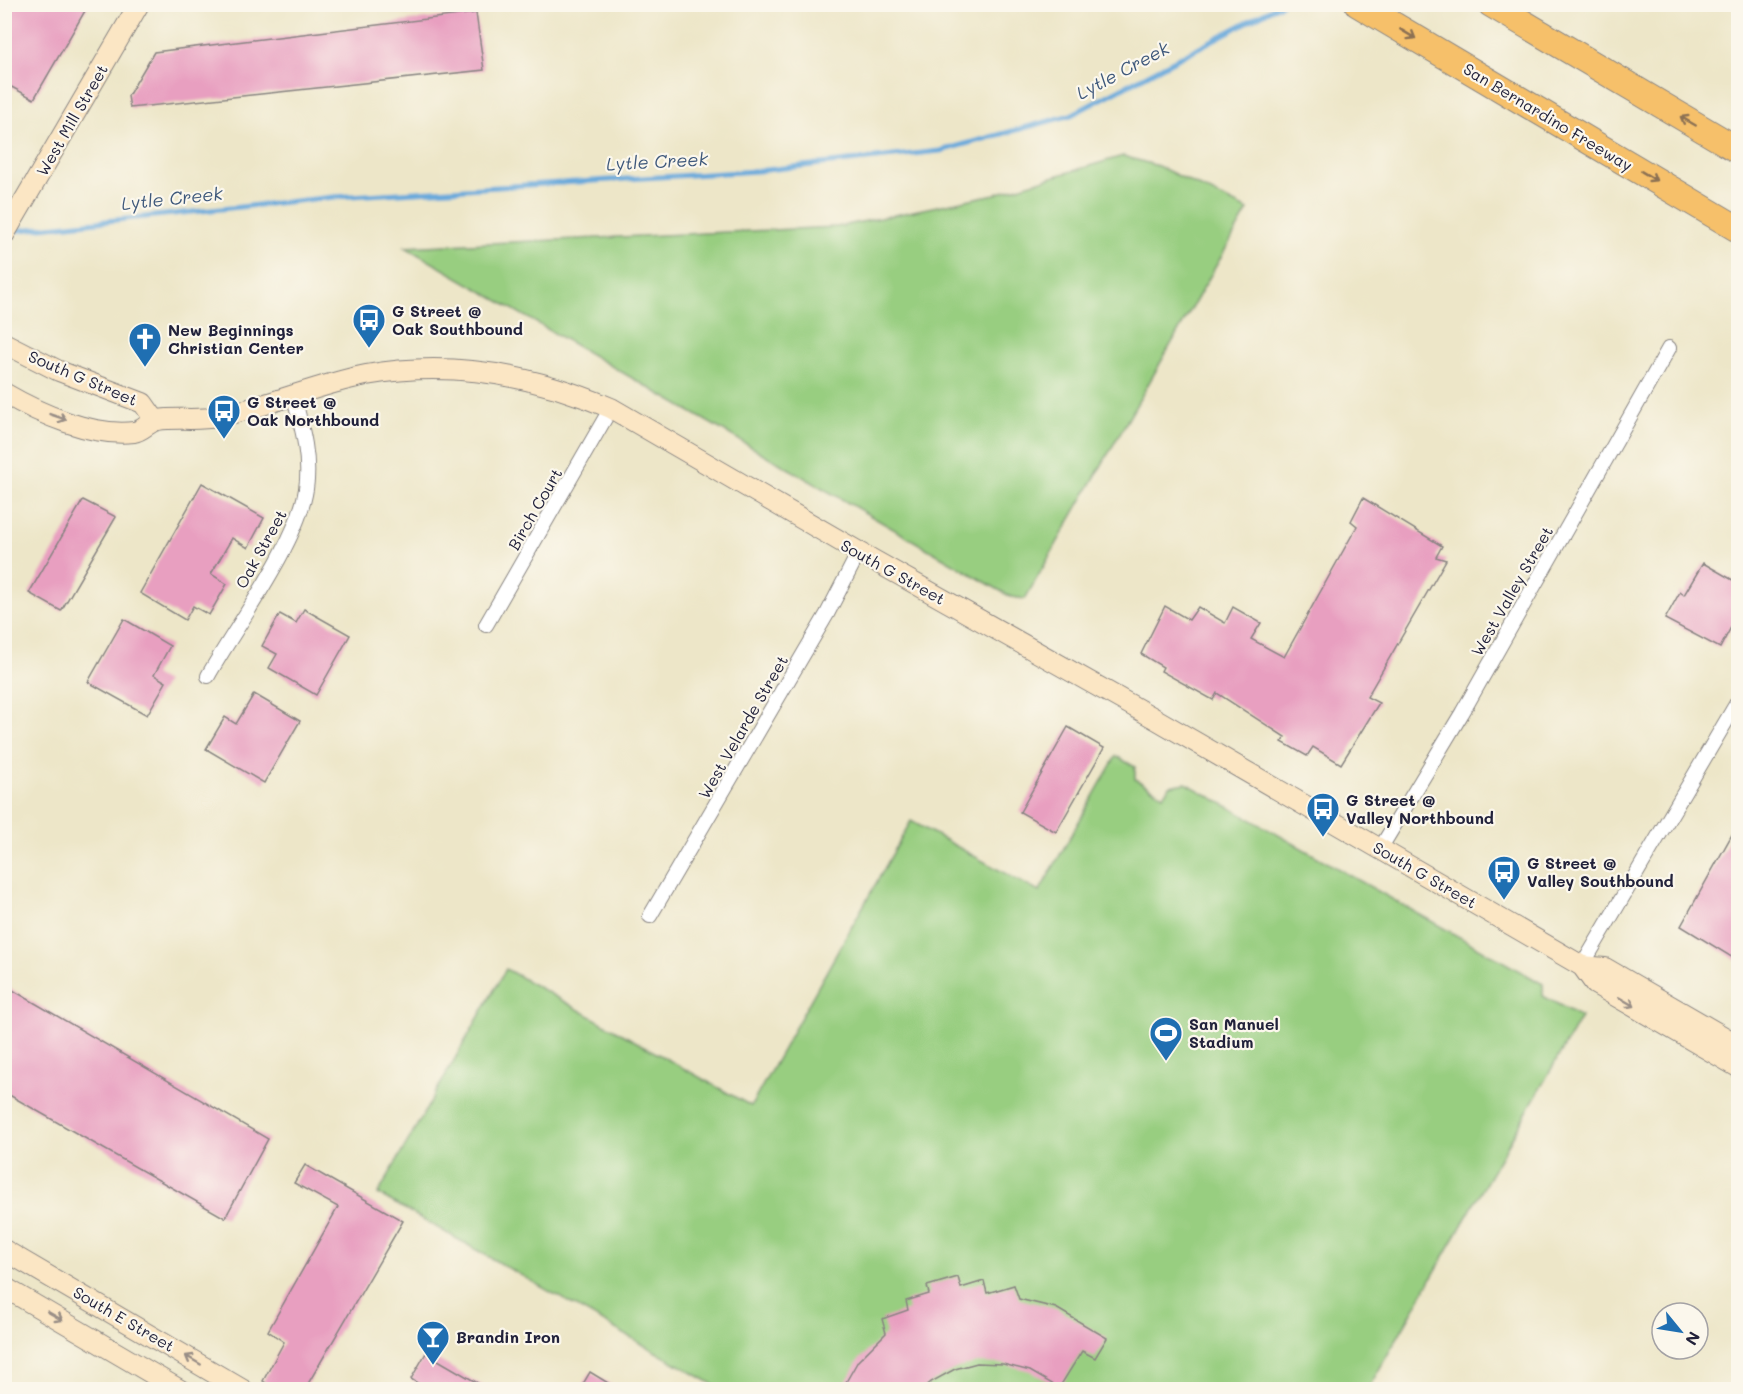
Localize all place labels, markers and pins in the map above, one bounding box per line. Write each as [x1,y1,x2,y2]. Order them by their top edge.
place label: G Street @ Oak Southbound [392,300,523,339]
bus stop icon: G Street @ Oak Southbound [351,302,387,349]
place label: New Beginnings Christian Center [168,319,304,358]
church icon: New Beginnings Christian Center [127,321,163,368]
place label: G Street @ Oak Northbound [247,391,379,430]
bus stop icon: G Street @ Oak Northbound [206,393,242,440]
place label: G Street @ Valley Northbound [1346,789,1494,828]
bus stop icon: G Street @ Valley Northbound [1305,791,1341,838]
place label: G Street @ Valley Southbound [1527,852,1674,891]
bus stop icon: G Street @ Valley Southbound [1486,854,1522,901]
place label: San Manuel Stadium [1189,1013,1279,1052]
sports icon: San Manuel Stadium [1148,1015,1184,1062]
bar icon: Brandin Iron [415,1319,451,1366]
place label: Brandin Iron [456,1326,560,1347]

